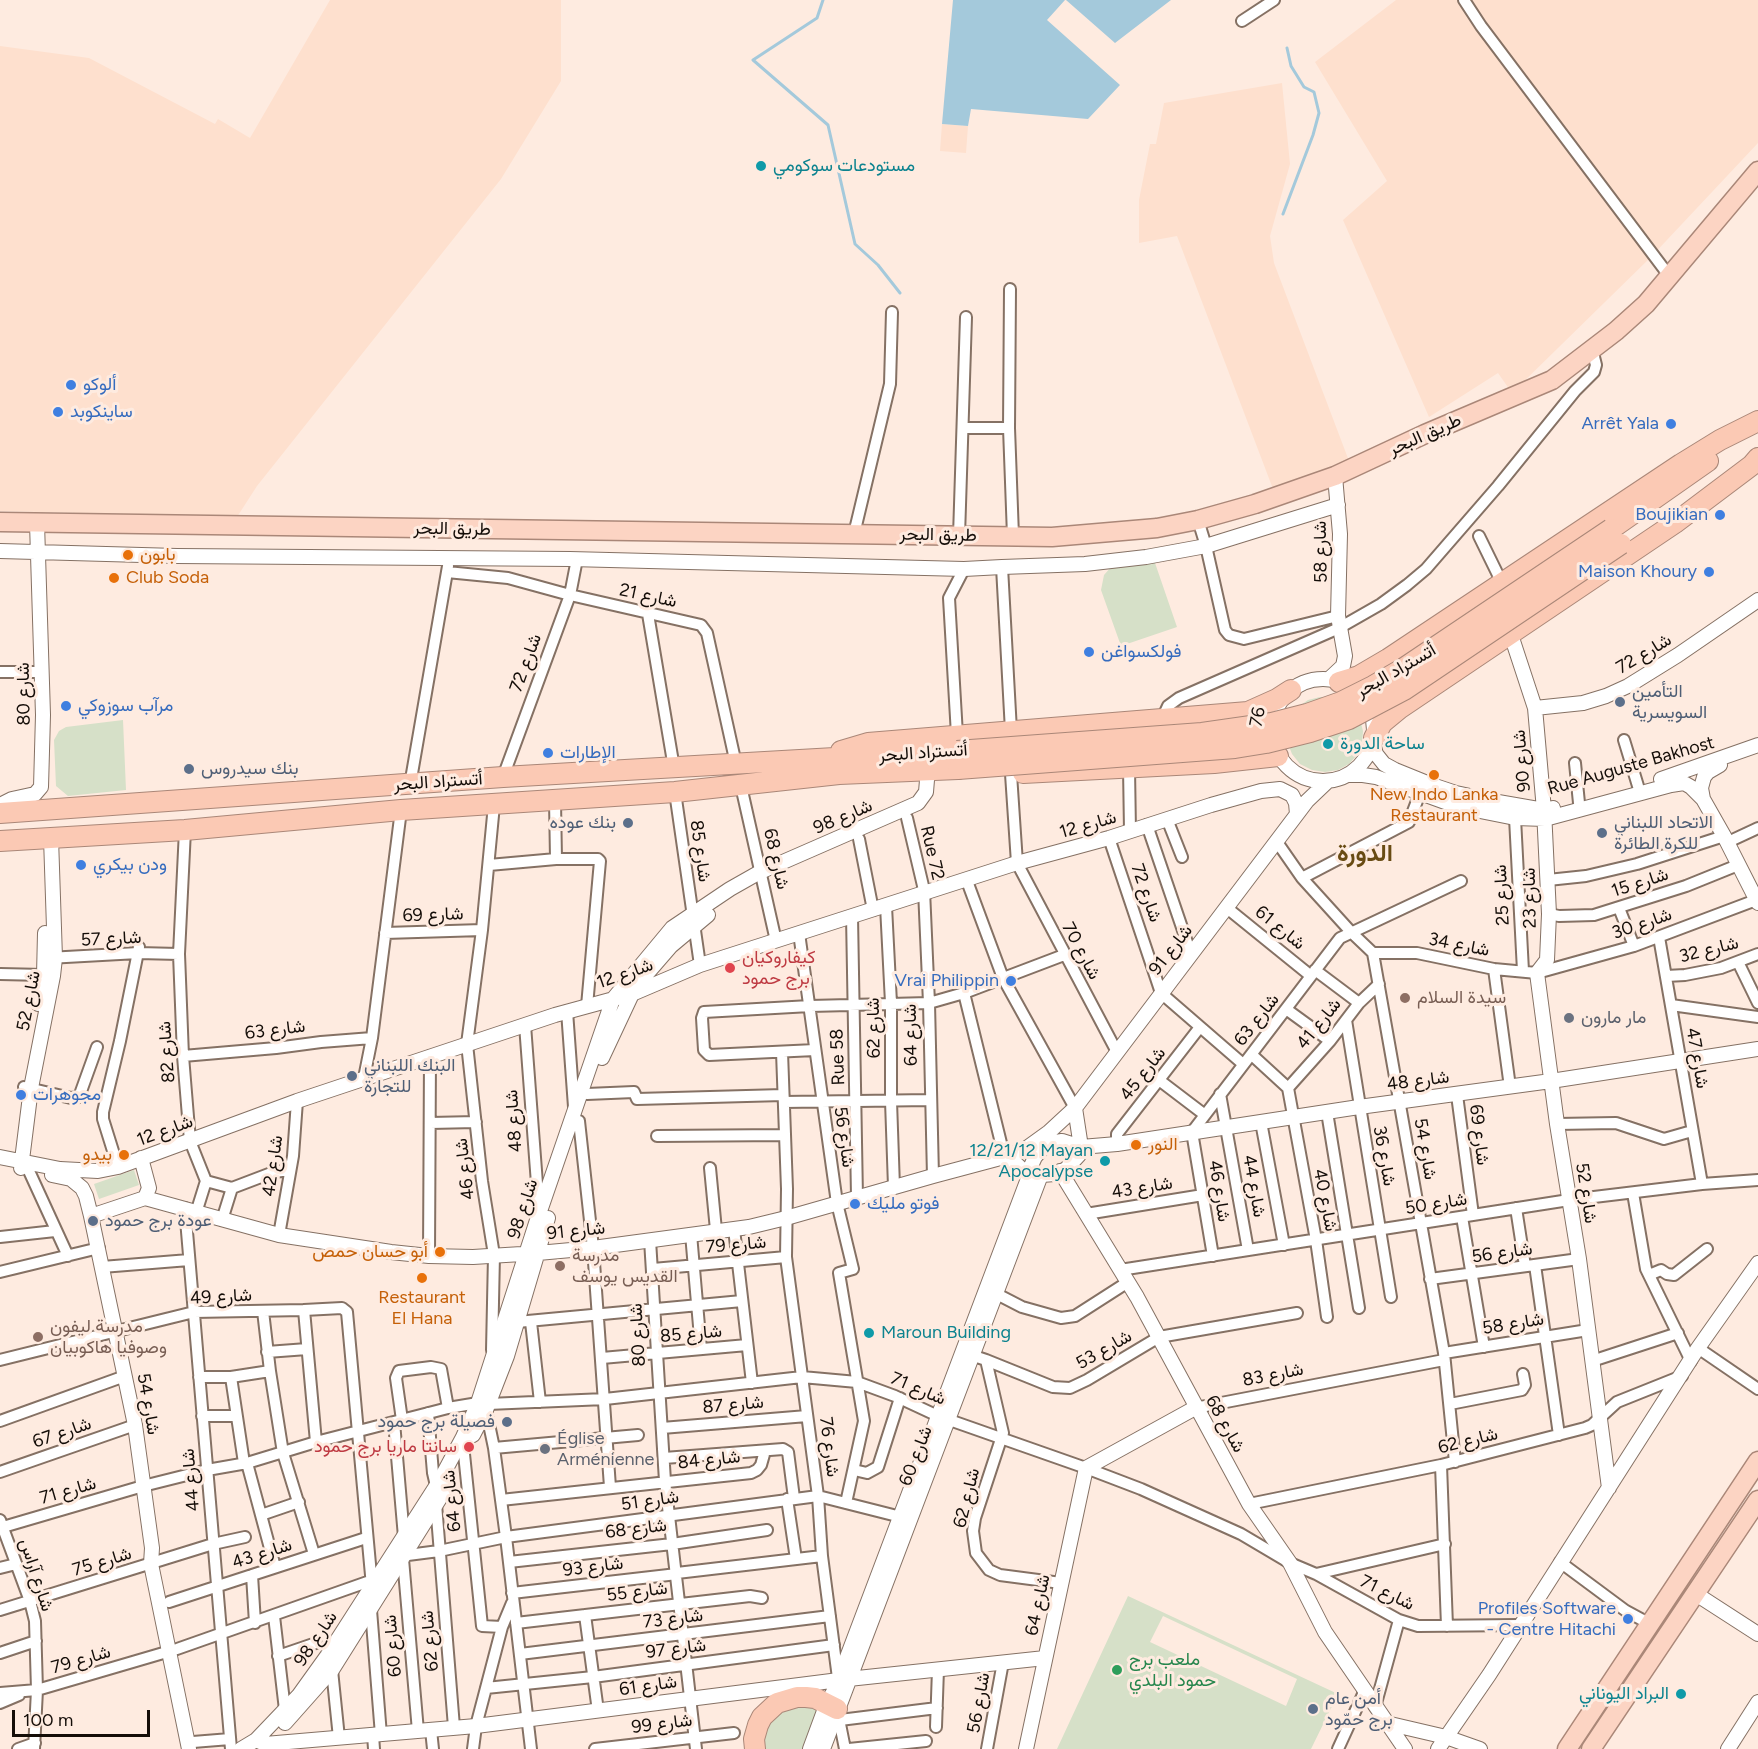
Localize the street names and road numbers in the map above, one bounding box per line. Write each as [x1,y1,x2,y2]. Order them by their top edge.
street label: طريق البحر [1385,409,1465,461]
street label: طريق البحر [413,518,491,540]
street label: شارع 58 [1310,521,1332,583]
street label: طريق البحر [899,524,977,546]
street label: شارع 21 [617,579,679,613]
street label: شارع 72 [1613,629,1675,679]
street label: شارع 72 [506,631,546,695]
street label: أتستراد البحر [1352,639,1440,703]
street label: شارع 80 [13,662,35,726]
street label: 76 [1246,705,1270,729]
street label: شارع 90 [1509,729,1535,793]
street label: Rue Auguste Bakhost [1545,732,1717,800]
street label: أتستراد البحر [878,739,968,767]
street label: أتستراد البحر [393,768,483,796]
street label: شارع 98 [810,795,876,839]
street label: شارع 12 [1057,807,1119,843]
street label: شارع 85 [685,819,715,883]
street label: Rue 72 [915,824,949,882]
street label: شارع 68 [759,826,793,892]
street label: شارع 72 [1126,861,1166,925]
street label: شارع 25 [1490,864,1514,926]
street label: شارع 15 [1609,864,1671,902]
street label: شارع 23 [1519,868,1541,928]
street label: شارع 61 [1251,901,1309,955]
street label: شارع 69 [402,903,464,927]
street label: شارع 30 [1609,904,1675,944]
street label: شارع 70 [1057,919,1105,983]
street label: شارع 91 [1145,920,1197,980]
street label: شارع 57 [80,927,142,951]
street label: شارع 34 [1427,929,1491,961]
street label: شارع 32 [1677,932,1741,968]
street label: شارع 12 [594,954,656,994]
street label: شارع 52 [13,969,45,1033]
street label: شارع 63 [1230,989,1284,1051]
street label: شارع 41 [1292,994,1346,1054]
street label: شارع 62 [863,997,885,1059]
street label: شارع 64 [900,1004,922,1066]
street label: شارع 63 [244,1016,306,1044]
street label: شارع 82 [154,1020,180,1084]
street label: شارع 47 [1681,1026,1713,1090]
street label: Rue 58 [826,1028,850,1086]
street label: شارع 45 [1115,1043,1171,1105]
street label: شارع 48 [1385,1066,1451,1096]
street label: شارع 48 [501,1089,527,1153]
street label: شارع 69 [1465,1103,1493,1167]
street label: شارع 56 [829,1105,859,1169]
street label: شارع 12 [134,1111,196,1151]
street label: شارع 54 [1409,1117,1441,1181]
street label: شارع 36 [1368,1124,1400,1188]
street label: شارع 42 [258,1134,288,1198]
street label: شارع 46 [451,1137,479,1201]
street label: شارع 44 [1238,1153,1270,1219]
street label: شارع 46 [1203,1159,1235,1223]
street label: شارع 52 [1571,1161,1601,1225]
street label: شارع 40 [1308,1167,1342,1233]
street label: شارع 43 [1110,1173,1174,1203]
street label: شارع 98 [503,1176,543,1242]
street label: شارع 50 [1403,1188,1469,1220]
street label: شارع 91 [546,1217,606,1245]
street label: شارع 79 [705,1232,767,1258]
street label: شارع 56 [1470,1238,1534,1268]
street label: شارع 49 [189,1285,253,1309]
street label: شارع 80 [626,1303,650,1367]
street label: شارع 58 [1481,1308,1545,1340]
street label: شارع 85 [659,1321,723,1347]
street label: شارع 53 [1072,1325,1136,1375]
street label: شارع 83 [1241,1359,1305,1391]
street label: شارع 71 [887,1368,949,1410]
street label: شارع 54 [132,1372,164,1436]
street label: شارع 87 [701,1392,765,1418]
street label: شارع 68 [1201,1392,1249,1456]
street label: شارع 67 [30,1413,94,1453]
street label: شارع 76 [815,1416,843,1478]
street label: شارع 60 [895,1423,937,1489]
street label: شارع 62 [1436,1423,1500,1459]
street label: شارع 84 [677,1446,741,1474]
street label: شارع 44 [177,1448,205,1512]
street label: شارع 62 [949,1466,985,1530]
street label: شارع 64 [438,1469,466,1533]
street label: شارع 71 [37,1473,99,1509]
street label: شارع 51 [620,1486,680,1516]
street label: شارع 68 [604,1515,668,1543]
street label: شارع 43 [229,1534,295,1574]
street label: شارع آراس [14,1536,58,1614]
street label: شارع 75 [70,1543,134,1581]
street label: شارع 93 [562,1553,624,1581]
street label: شارع 71 [1356,1571,1418,1615]
street label: شارع 64 [1021,1572,1055,1638]
street label: شارع 55 [605,1578,669,1606]
street label: شارع 73 [642,1605,704,1633]
street label: شارع 98 [290,1607,342,1671]
street label: شارع 62 [417,1610,443,1672]
street label: شارع 60 [380,1614,406,1678]
street label: شارع 97 [645,1635,707,1663]
street label: شارع 79 [49,1641,113,1679]
street label: شارع 61 [618,1671,678,1701]
street label: شارع 56 [963,1671,995,1735]
street label: شارع 99 [630,1710,694,1738]

